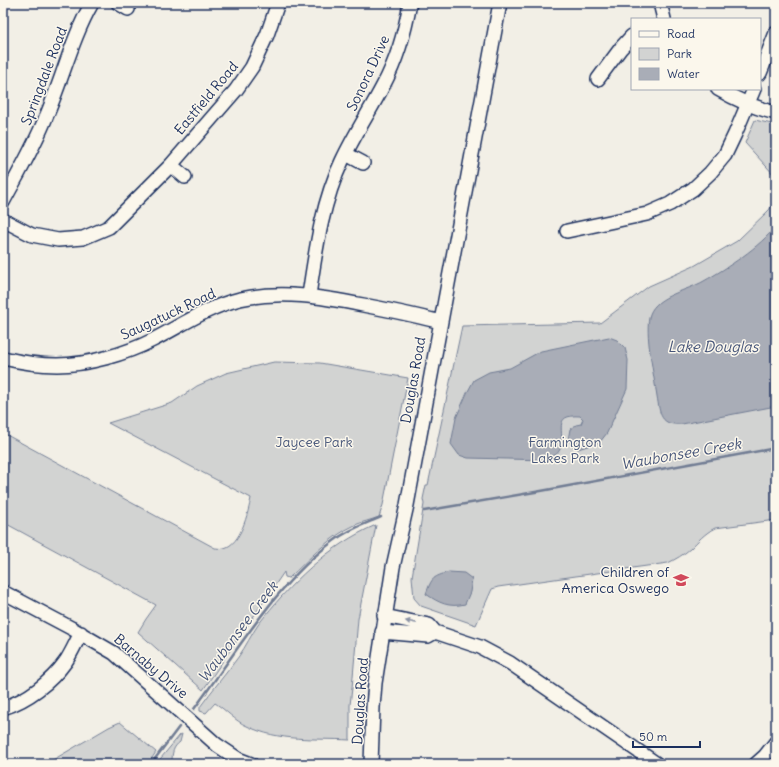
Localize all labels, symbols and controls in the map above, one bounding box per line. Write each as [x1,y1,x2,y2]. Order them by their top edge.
legend [631,18,761,90]
street label: Springdale Road [17,24,71,128]
text: Road [667,26,695,41]
street label: Sonora Drive [343,32,393,114]
text: Park [667,46,692,61]
street label: Eastfield Road [170,58,242,138]
text: Water [667,66,700,81]
street label: Saugatuck Road [118,284,218,344]
street label: Douglas Road [397,335,429,425]
water label: Lake Douglas [668,337,760,356]
park label: Jaycee Park [275,433,353,451]
park label: Farmington Lakes Park [529,433,602,467]
water label: Waubonsee Creek [619,433,744,473]
place label: Children of America Oswego [562,563,669,597]
school or university icon: Children of America Oswego [672,571,690,589]
water label: Waubonsee Creek [193,576,283,686]
one-way arrow [405,618,417,624]
street label: Barnaby Drive [110,630,192,702]
street label: Douglas Road [348,657,372,745]
scale bar [633,723,700,749]
text: 50 m [639,729,668,744]

